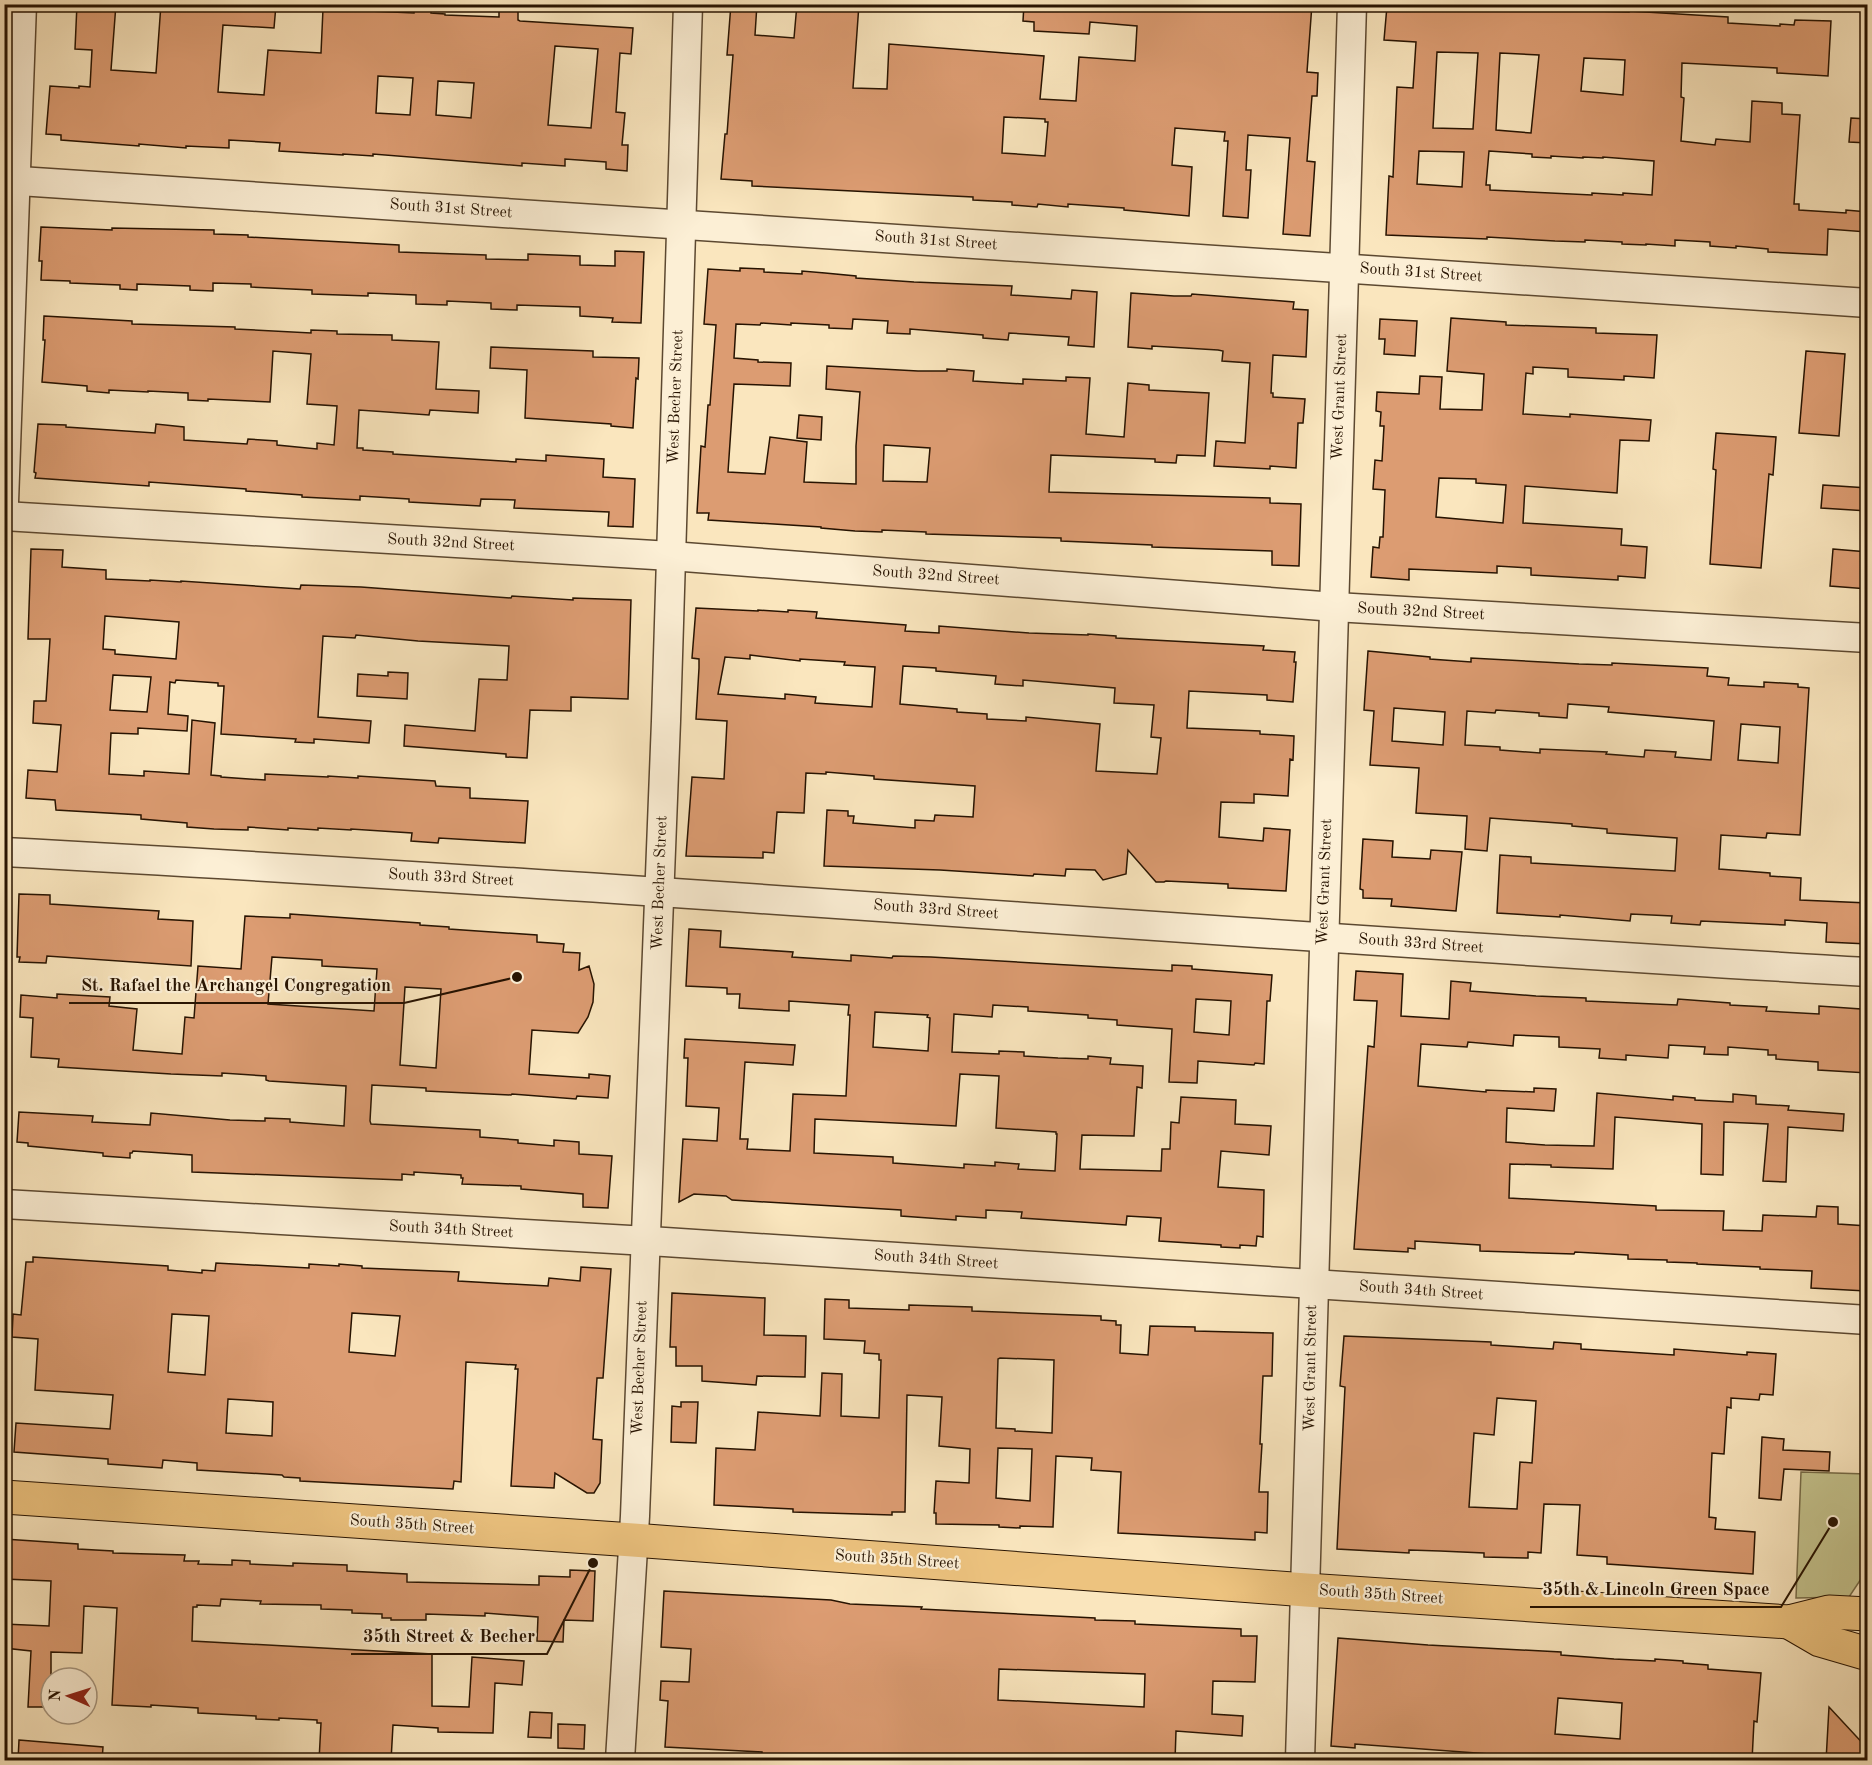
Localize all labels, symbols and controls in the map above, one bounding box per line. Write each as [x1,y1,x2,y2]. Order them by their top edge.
street label: South 31st Street [389,197,513,221]
street label: South 31st Street [874,229,998,253]
street label: South 31st Street [1359,261,1483,285]
street label: West Becher Street [666,329,686,465]
street label: West Grant Street [1330,333,1350,461]
street label: South 32nd Street [387,532,516,554]
street label: South 32nd Street [872,564,1001,588]
street label: South 32nd Street [1357,601,1486,623]
street label: West Becher Street [650,815,670,951]
street label: West Grant Street [1315,818,1335,946]
street label: South 33rd Street [388,867,514,889]
street label: South 33rd Street [873,898,1000,922]
street label: South 33rd Street [1358,932,1485,956]
callout: St. Rafael the Archangel Congregation [69,967,404,1003]
text: St. Rafael the Archangel Congregation [81,977,391,995]
street label: South 34th Street [388,1219,514,1241]
street label: South 34th Street [873,1248,999,1272]
street label: South 34th Street [1358,1279,1484,1303]
street label: West Becher Street [630,1300,650,1436]
street label: West Grant Street [1302,1304,1320,1432]
street label: South 35th Street [349,1513,475,1537]
street label: South 35th Street [834,1548,960,1572]
callout: 35th & Lincoln Green Space [1530,1571,1781,1607]
text: 35th & Lincoln Green Space [1542,1581,1770,1599]
street label: South 35th Street [1318,1583,1444,1607]
callout: 35th Street & Becher [351,1618,547,1654]
text: 35th Street & Becher [363,1628,535,1646]
north arrow [39,1666,99,1726]
text: N [48,1688,64,1702]

